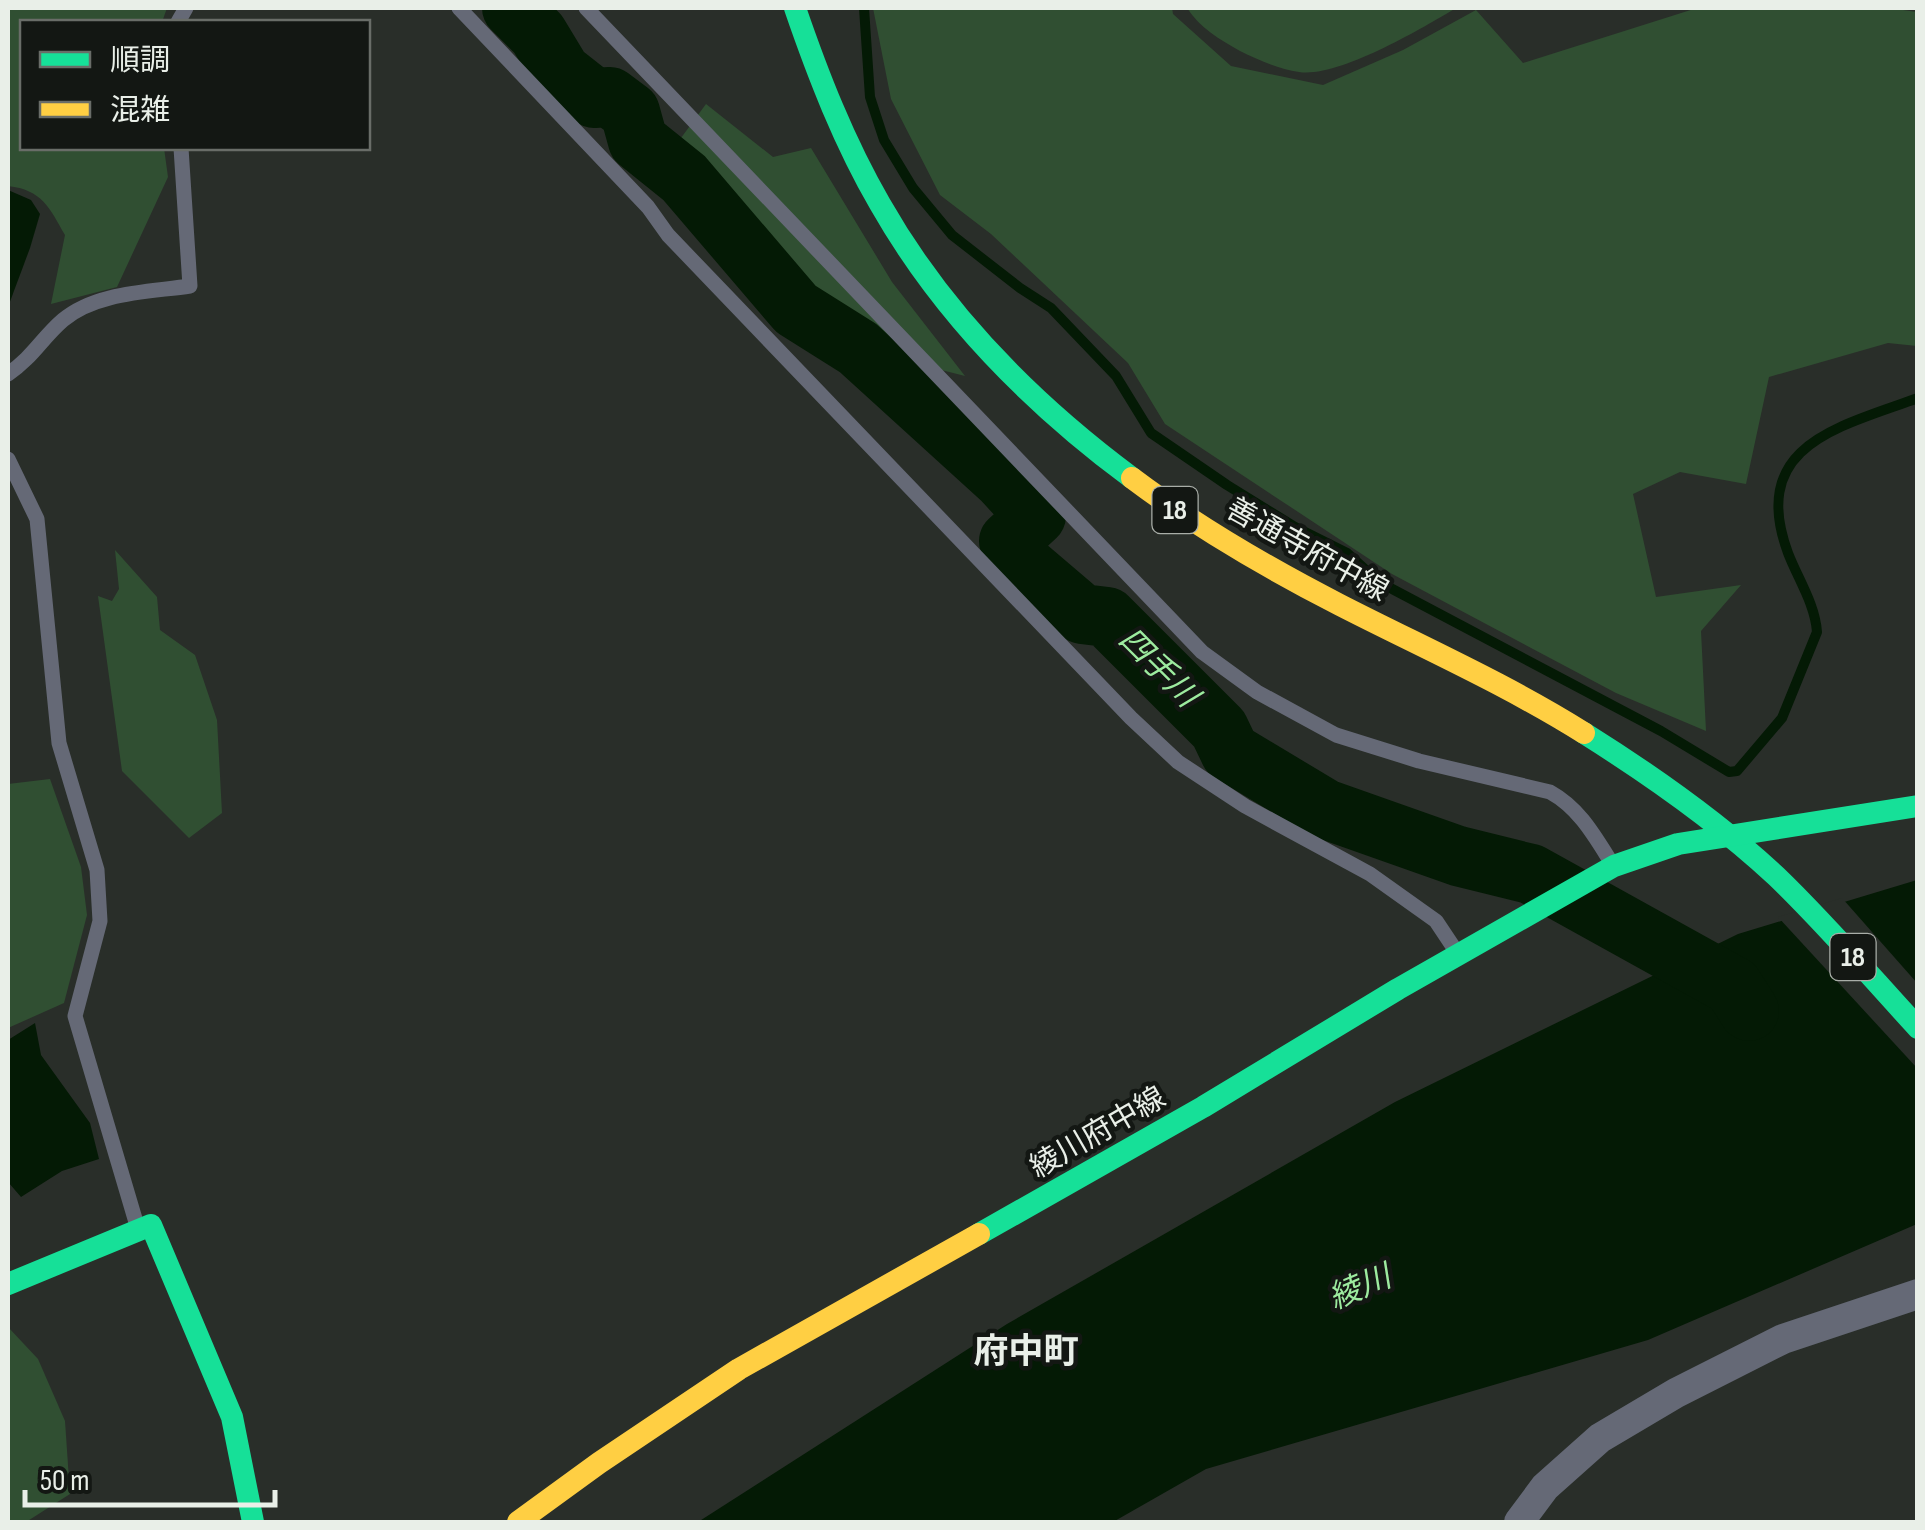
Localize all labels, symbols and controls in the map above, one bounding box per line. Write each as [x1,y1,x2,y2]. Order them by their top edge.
legend [20,20,370,150]
text: 順調 [110,43,170,79]
text: 混雑 [110,93,170,129]
road number: 18 [1152,487,1198,533]
street label: 善通寺府中線 [1220,491,1394,609]
water label: 四手川 [1110,620,1208,718]
road number: 18 [1830,934,1876,980]
street label: 綾川府中線 [1024,1080,1172,1186]
water label: 綾川 [1323,1256,1400,1318]
district label: 府中町 [973,1331,1079,1374]
scale bar [25,1445,275,1507]
text: 50 m [40,1463,89,1499]

